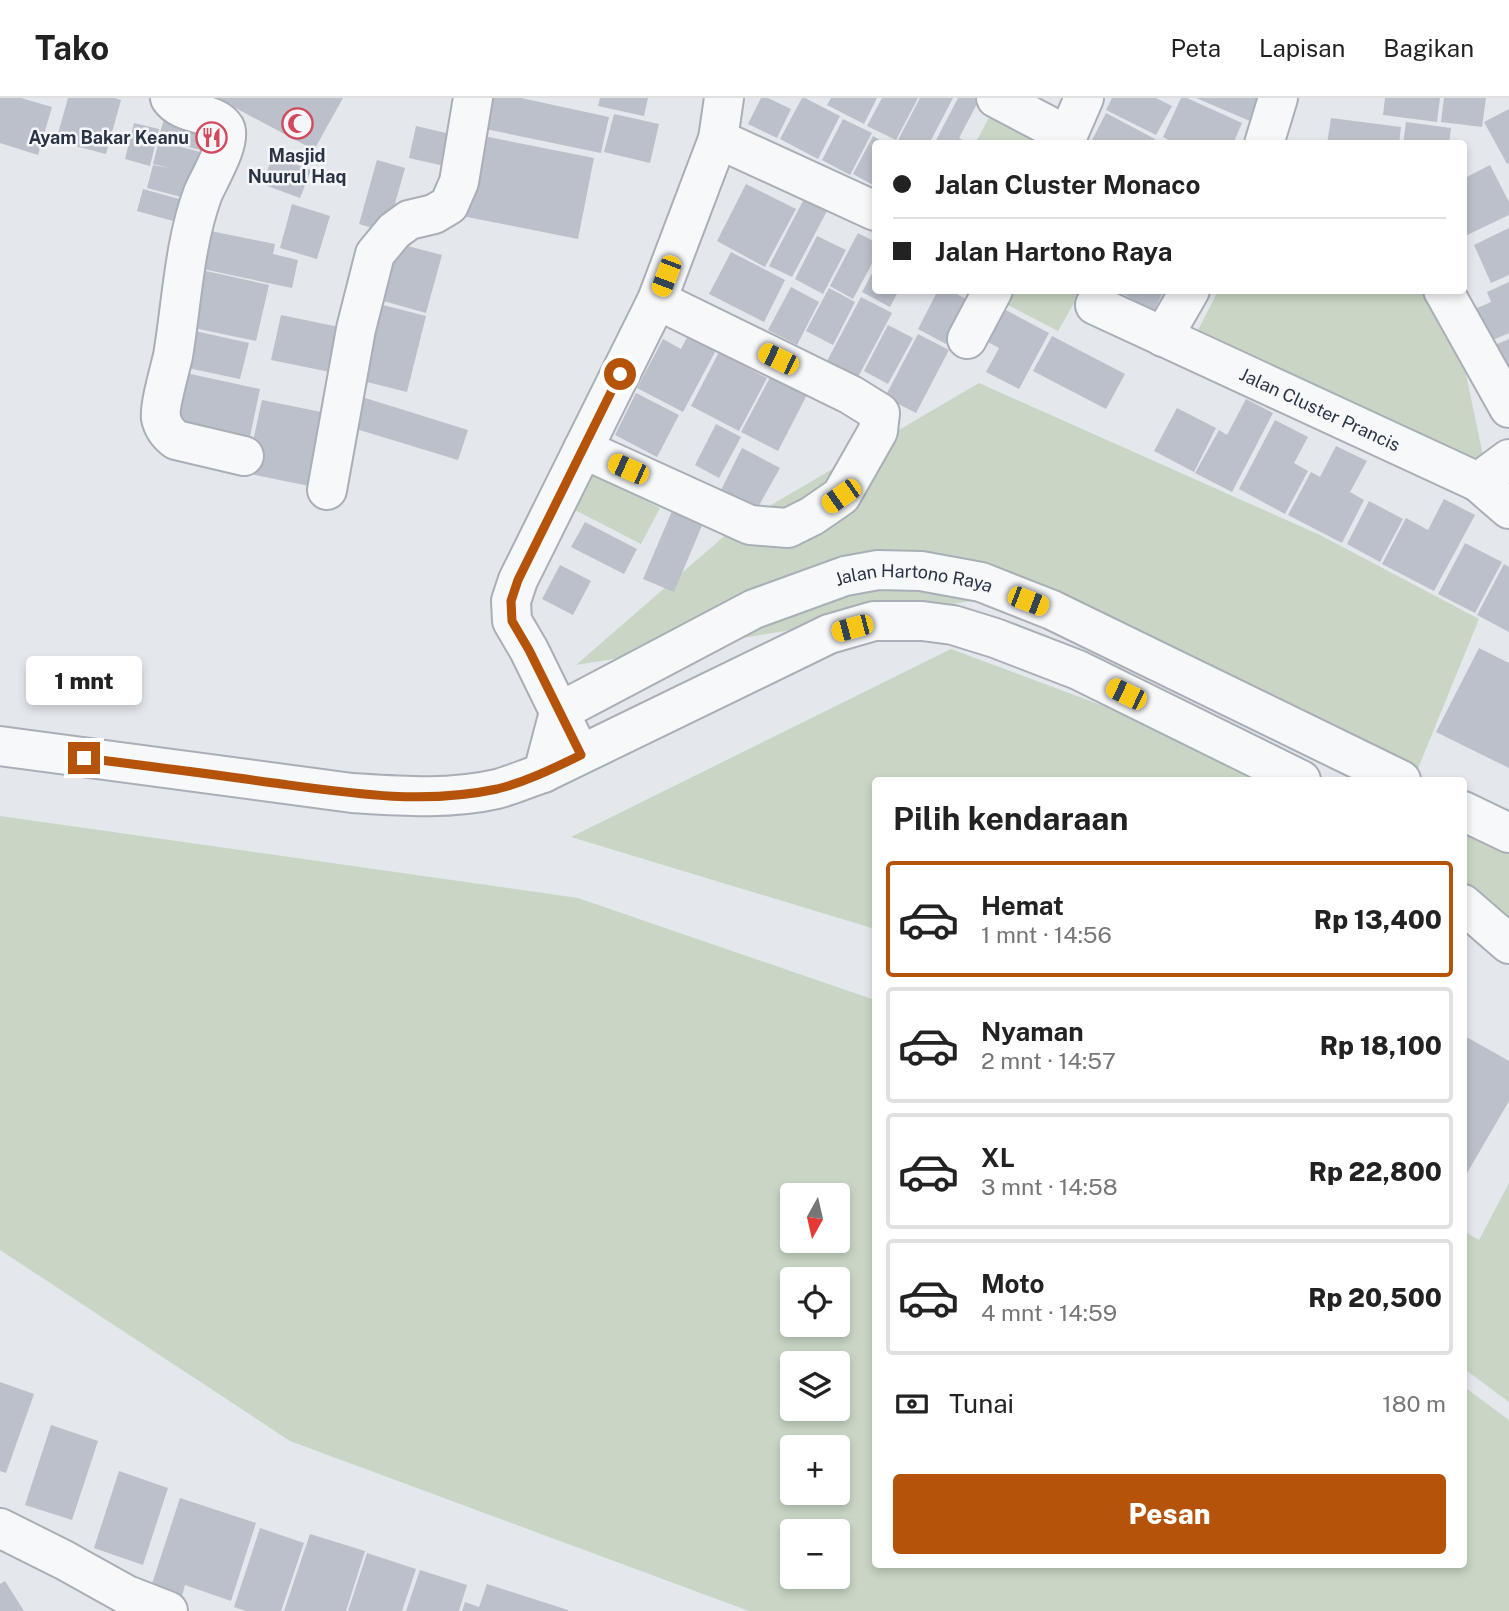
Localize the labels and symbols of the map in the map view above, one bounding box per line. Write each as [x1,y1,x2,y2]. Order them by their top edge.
mosque icon: Masjid Nuurul Haq [280,107,314,141]
restaurant icon: Ayam Bakar Keanu [195,120,229,154]
place label: Ayam Bakar Keanu [28,127,189,148]
place label: Masjid Nuurul Haq [248,145,346,187]
car [649,253,684,299]
car [755,340,802,378]
route start [604,358,636,390]
street label: Jalan Cluster Prancis [1237,363,1404,455]
car [605,451,652,487]
car [818,475,865,517]
street label: Jalan Hartono Raya [831,559,996,596]
car [1005,584,1052,618]
car [829,612,876,644]
callout: 1 mnt [26,656,142,706]
car [1103,675,1150,713]
route end [68,742,100,774]
north arrow [780,1183,850,1253]

